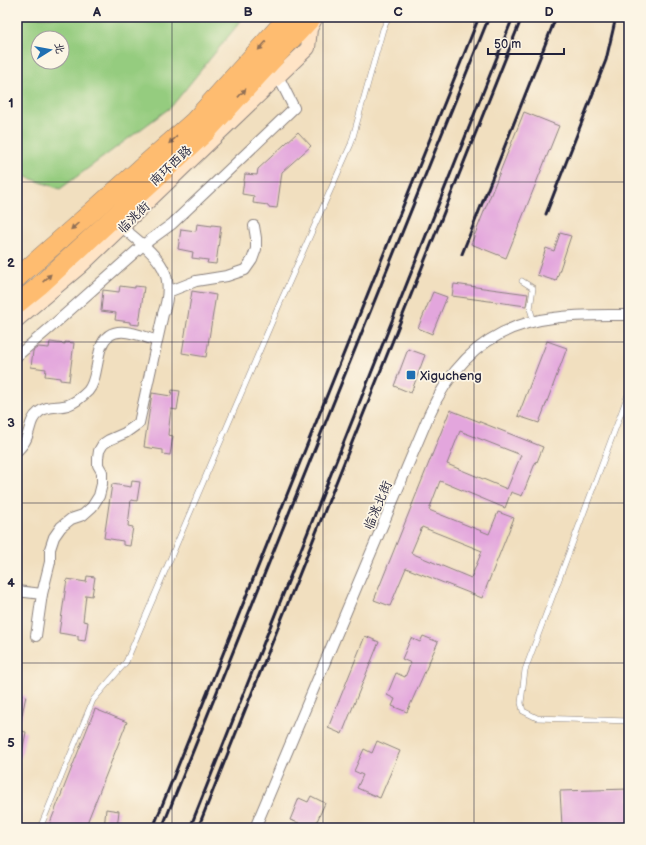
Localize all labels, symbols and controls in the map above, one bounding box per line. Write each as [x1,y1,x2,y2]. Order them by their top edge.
text: A [92,4,101,20]
text: B [243,4,253,20]
text: C [393,4,403,20]
text: D [544,4,554,20]
north arrow [30,30,70,70]
scale bar [488,30,564,56]
text: 50 m [494,37,521,52]
one-way arrow [257,41,267,51]
text: 北 [52,42,67,55]
one-way arrow [238,88,247,98]
text: 1 [8,95,14,111]
one-way arrow [168,135,177,144]
street label: 南环西路 [146,142,195,189]
street label: 临洮街 [114,198,153,237]
one-way arrow [70,222,81,231]
text: 2 [7,255,15,271]
one-way arrow [42,274,52,283]
place label: Xigucheng [419,368,482,384]
marker: Xigucheng [405,369,417,381]
text: 3 [7,415,15,431]
street label: 临洮北街 [360,478,395,532]
text: 4 [7,575,15,591]
text: 5 [7,735,15,751]

